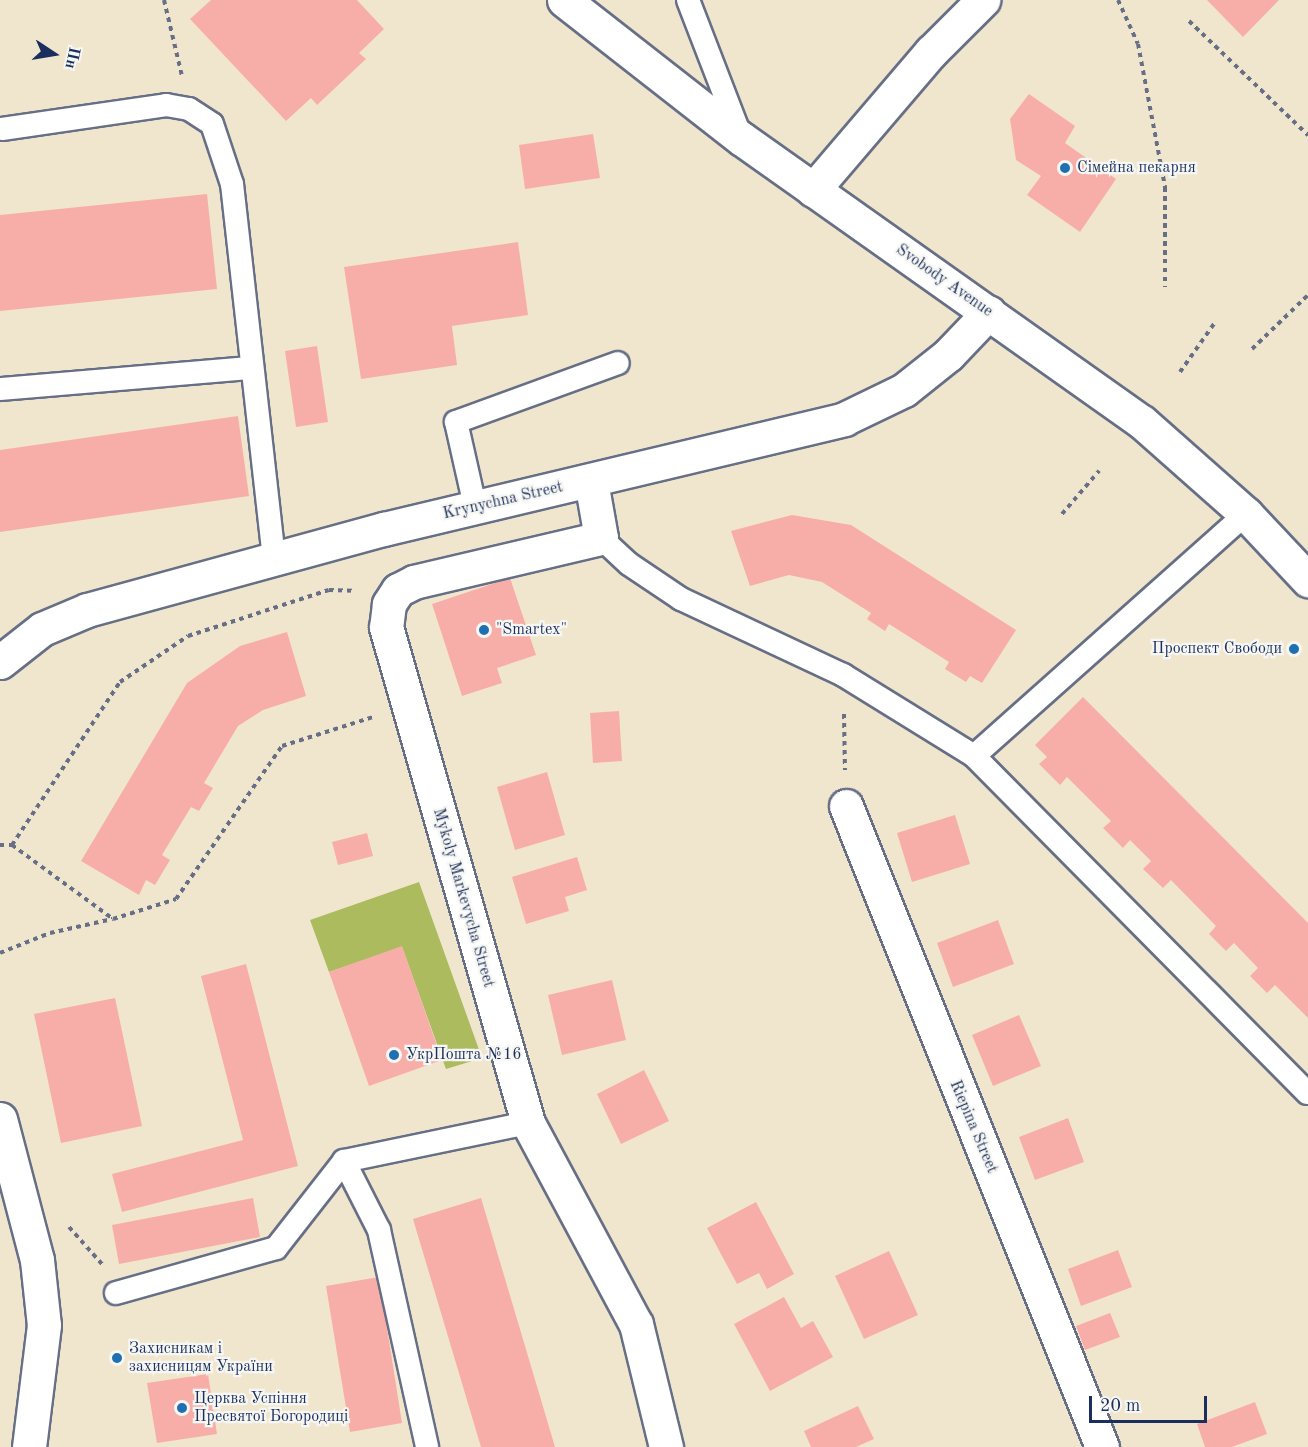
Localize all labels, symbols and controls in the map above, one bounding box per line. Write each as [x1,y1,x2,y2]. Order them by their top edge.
north arrow [24,24,84,84]
text: Пн [61,45,82,70]
place label: Сімейна пекарня [1077,158,1196,178]
marker: Сімейна пекарня [1058,161,1072,175]
street label: Svobody Avenue [892,240,996,322]
street label: Krynychna Street [441,478,565,524]
place label: "Smartex" [496,620,567,640]
marker: "Smartex" [477,623,491,637]
place label: Проспект Свободи [1152,639,1282,659]
marker: Проспект Свободи [1287,642,1301,656]
street label: Mykoly Markevycha Street [428,806,498,990]
place label: УкрПошта №16 [406,1045,522,1065]
marker: УкрПошта №16 [387,1048,401,1062]
street label: Riepina Street [945,1078,1001,1176]
place label: Захисникам і захисницям України [129,1339,273,1377]
marker: Захисникам і захисницям України [110,1351,124,1365]
scale bar [1092,1384,1210,1422]
place label: Церква Успіння Пресвятої Богородиці [194,1389,348,1427]
text: 20 m [1100,1397,1140,1415]
marker: Церква Успіння Пресвятої Богородиці [175,1401,189,1415]

